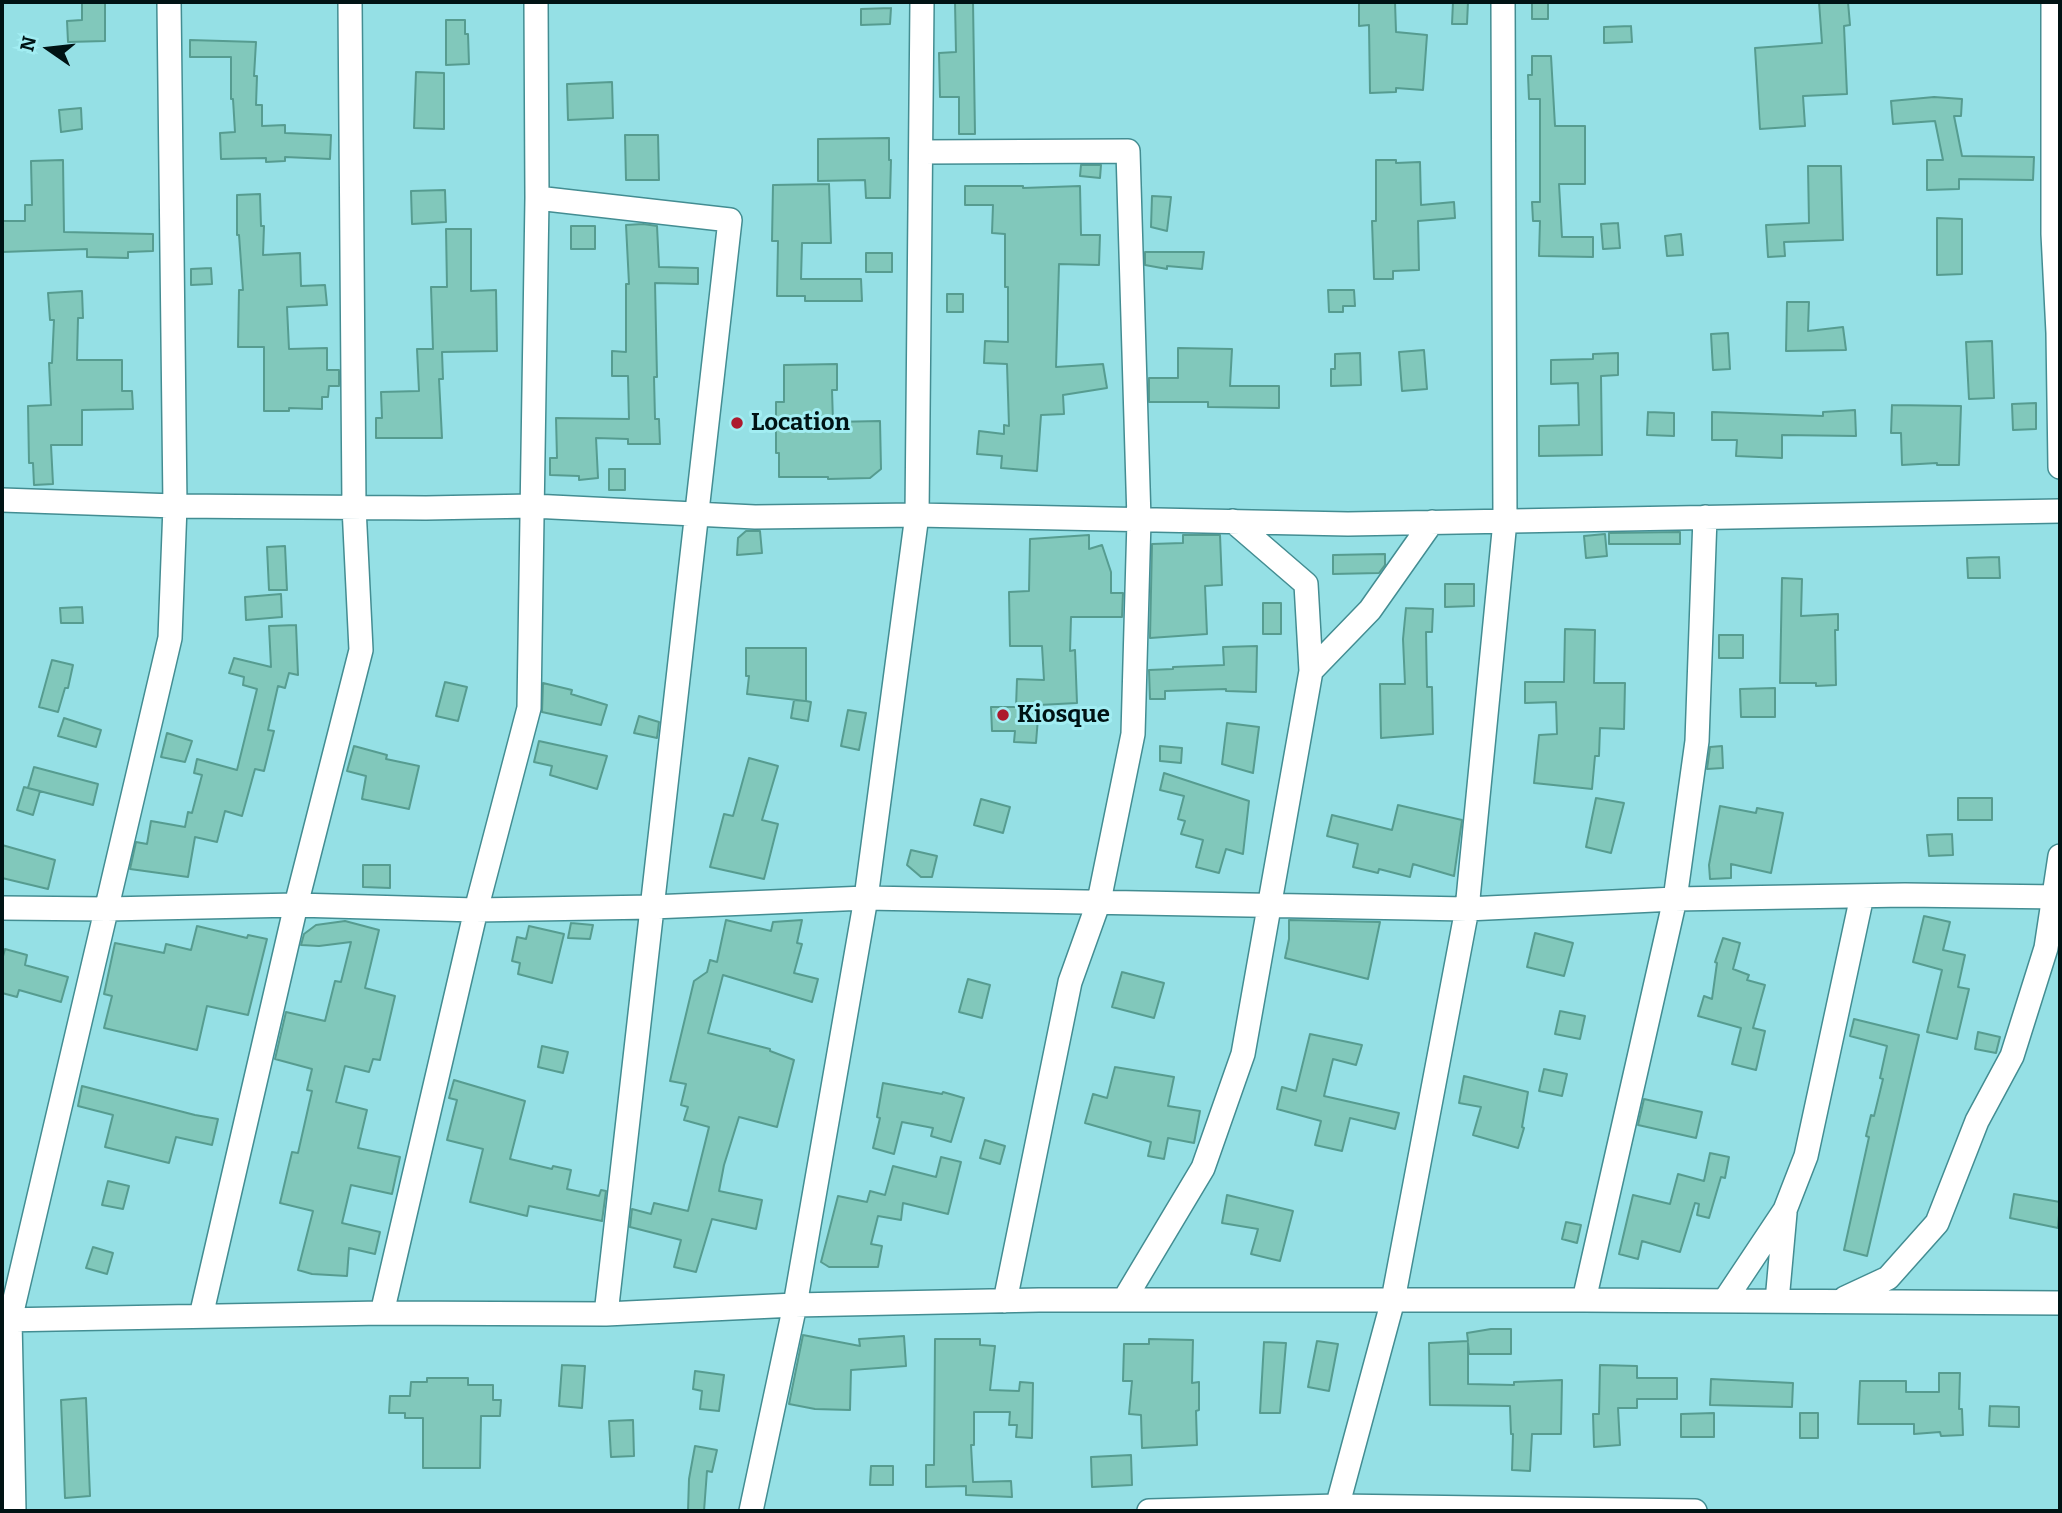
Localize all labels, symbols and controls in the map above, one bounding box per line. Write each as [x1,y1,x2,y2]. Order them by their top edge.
north arrow [14,14,84,84]
text: N [15,34,41,54]
place label: Location [751,409,850,437]
marker: Location [729,415,745,431]
place label: Kiosque [1017,701,1110,729]
marker: Kiosque [995,707,1011,723]

